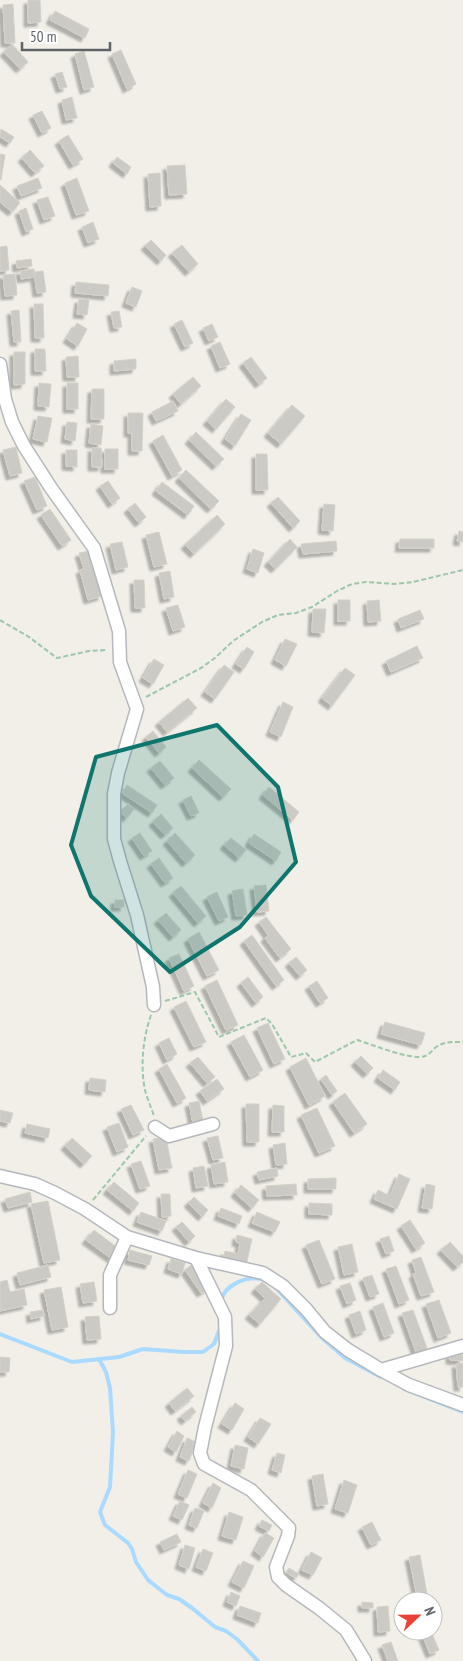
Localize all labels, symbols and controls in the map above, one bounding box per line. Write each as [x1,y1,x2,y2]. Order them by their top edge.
scale bar [22,20,110,52]
text: 50 m [30,27,56,46]
north arrow [393,1591,443,1641]
text: N [420,1604,440,1618]

